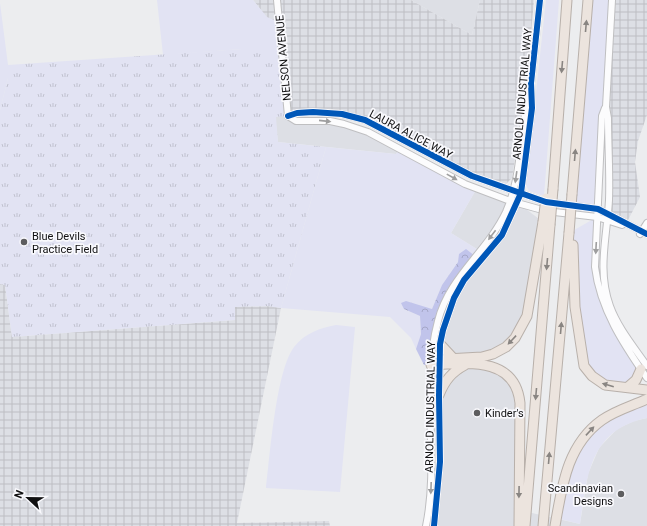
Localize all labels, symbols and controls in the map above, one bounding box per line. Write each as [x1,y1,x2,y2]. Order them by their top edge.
street label: NELSON AVENUE [273,15,294,101]
one-way arrow [583,20,590,32]
street label: ARNOLD INDUSTRIAL WAY [510,27,535,160]
one-way arrow [558,61,565,73]
street label: LAURA ALICE WAY [367,107,455,162]
one-way arrow [319,118,331,124]
one-way arrow [572,149,579,162]
one-way arrow [513,171,519,183]
one-way arrow [446,174,458,181]
place label: Blue Devils Practice Field [32,230,98,256]
one-way arrow [488,230,496,241]
marker: Blue Devils Practice Field [19,237,29,247]
one-way arrow [593,242,599,255]
one-way arrow [543,258,550,270]
one-way arrow [558,322,565,334]
one-way arrow [508,335,517,345]
street label: ARNOLD INDUSTRIAL WAY [423,341,438,473]
one-way arrow [602,382,614,388]
one-way arrow [533,388,540,400]
place label: Kinder's [485,407,524,420]
marker: Kinder's [472,408,482,418]
one-way arrow [586,426,595,436]
one-way arrow [546,452,552,464]
north arrow [8,478,48,518]
one-way arrow [428,482,434,495]
place label: Scandinavian Designs [548,482,613,508]
one-way arrow [516,486,522,499]
text: N [12,488,27,500]
marker: Scandinavian Designs [616,489,626,499]

